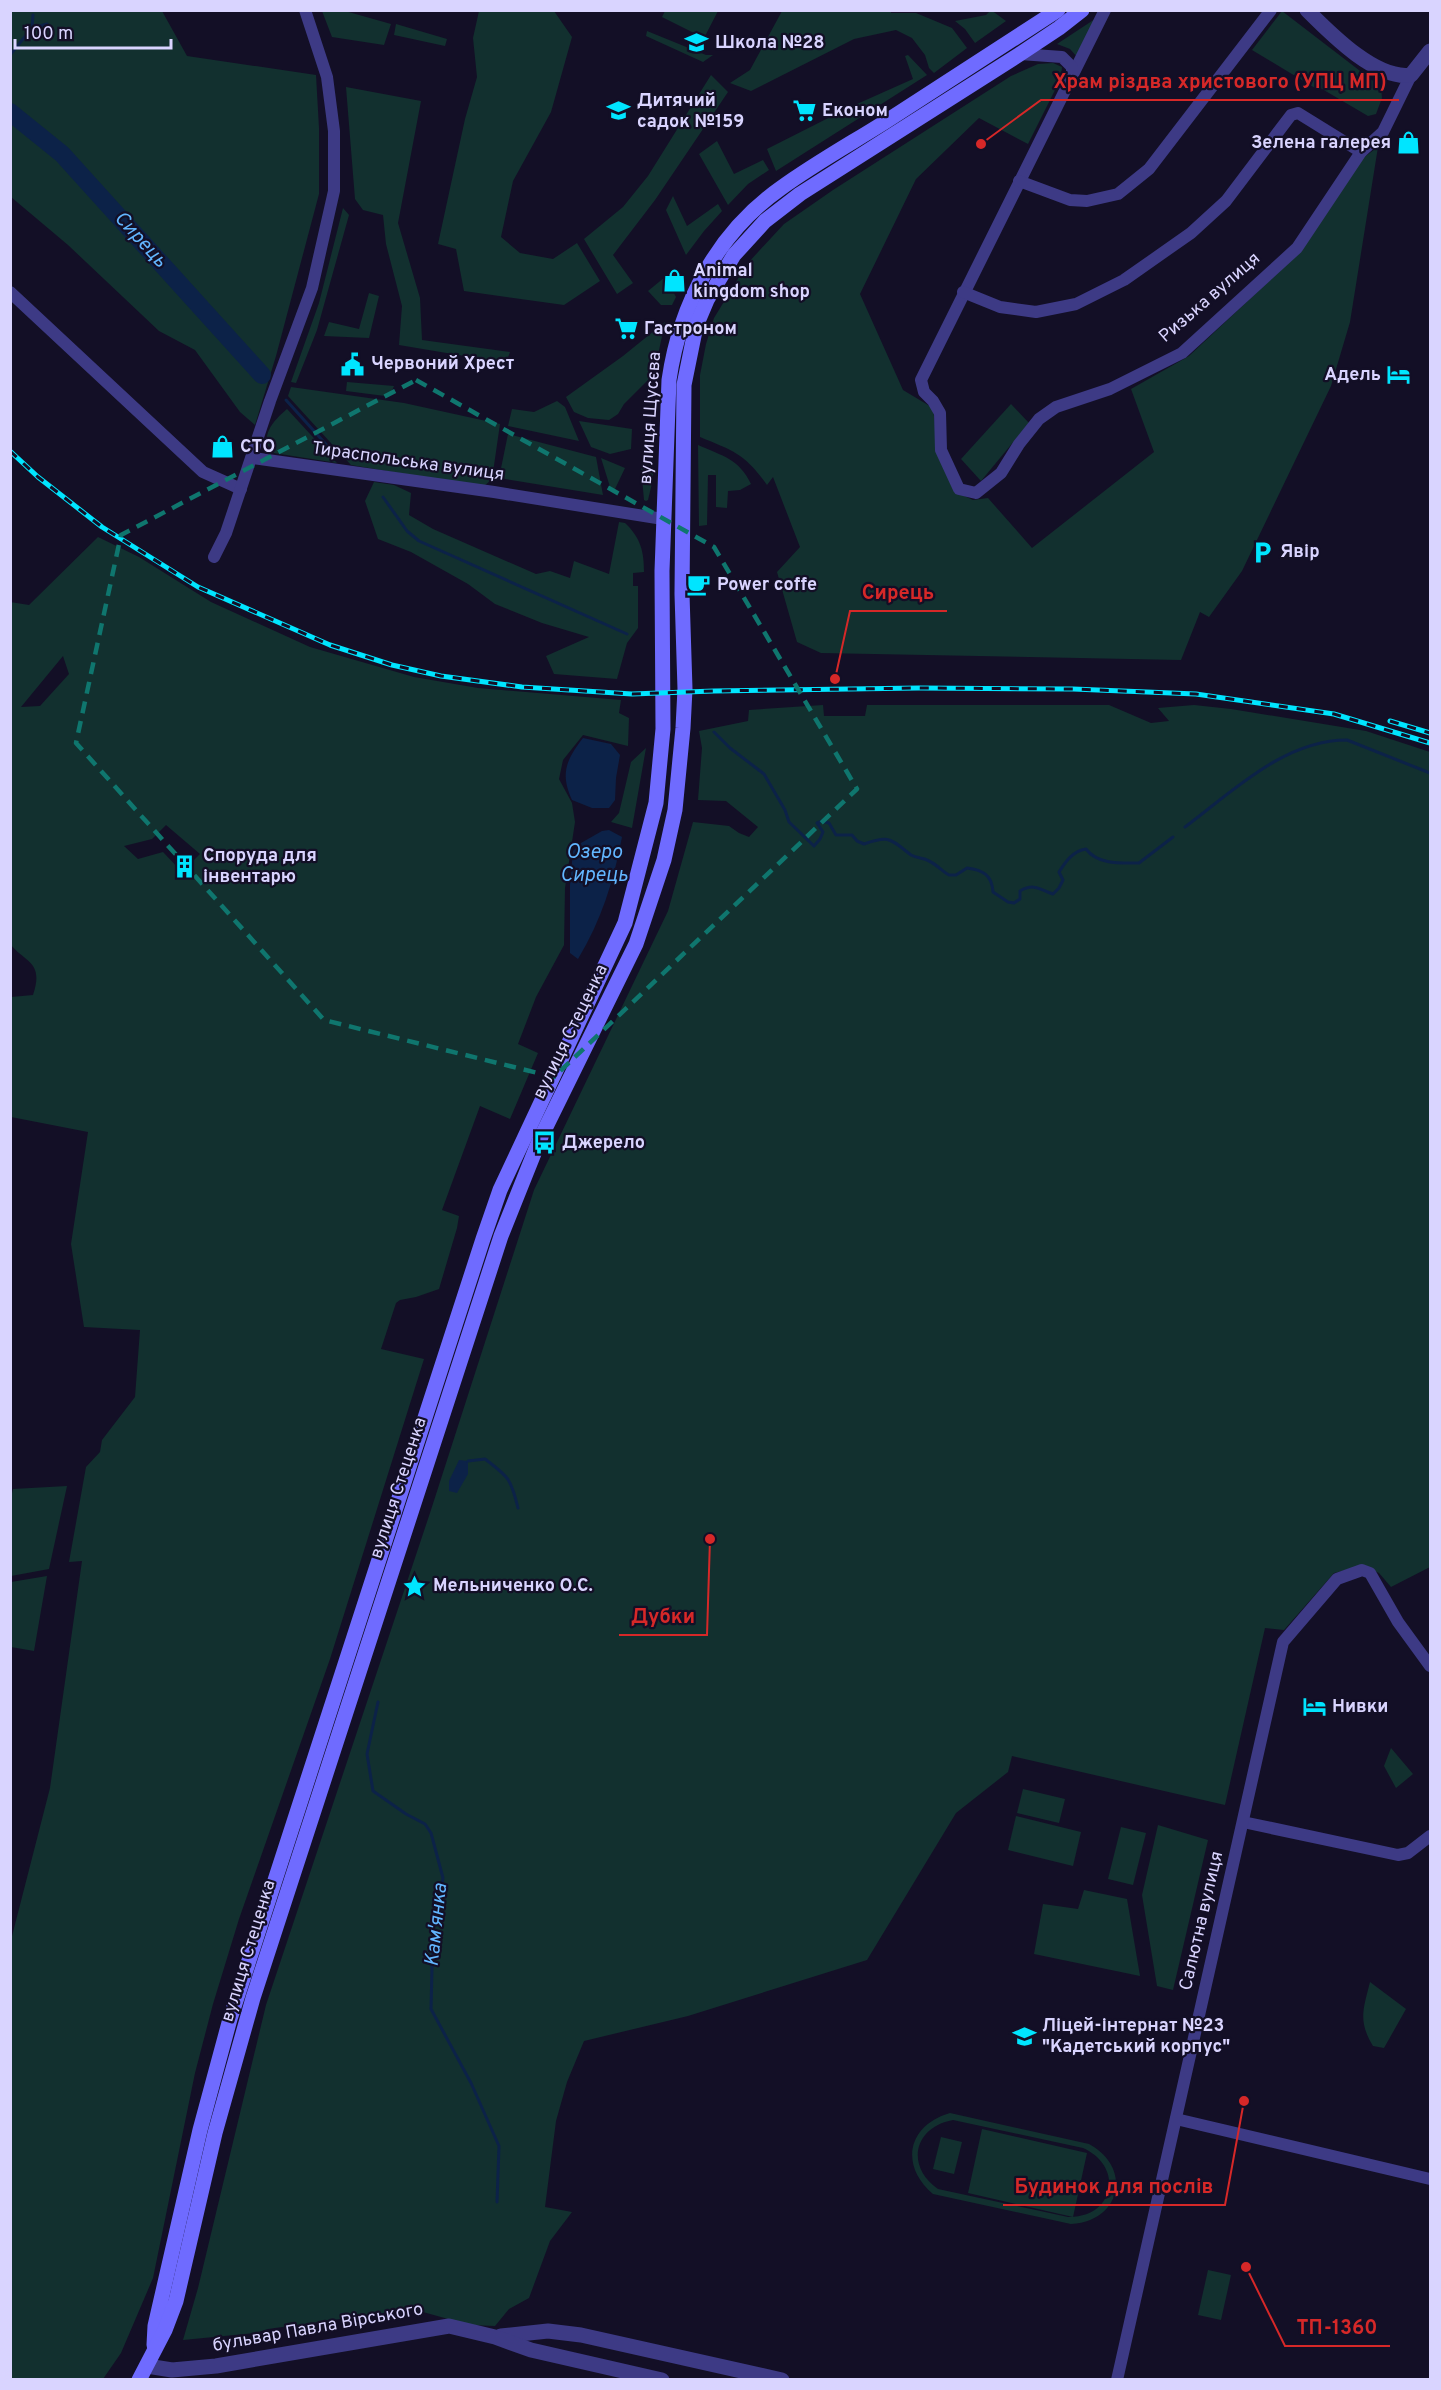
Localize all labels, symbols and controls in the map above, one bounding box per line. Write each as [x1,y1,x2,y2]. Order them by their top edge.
scale bar [15,12,171,50]
text: 100 m [24,23,73,46]
school or university icon: Школа №28 [684,30,710,56]
place label: Школа №28 [715,32,825,55]
callout: Храм різдва христового (УПЦ МП) [1041,62,1399,100]
text: Храм різдва христового (УПЦ МП) [1053,70,1387,96]
place label: Дитячий садок №159 [637,90,744,134]
school or university icon: Дитячий садок №159 [606,98,632,124]
supermarket icon: Економ [791,98,817,124]
place label: Економ [822,100,888,123]
shop icon: Зелена галерея [1396,130,1422,156]
place label: Зелена галерея [1251,132,1391,155]
water label: Сирець [108,206,172,274]
street label: Ризька вулиця [1155,248,1265,348]
place label: Animal kingdom shop [693,260,810,304]
shop icon: Animal kingdom shop [662,268,688,294]
supermarket icon: Гастроном [613,316,639,342]
place label: Гастроном [644,318,737,341]
public building icon: Червоний Хрест [340,351,366,377]
street label: вулиця Щусєва [635,351,667,485]
place label: Червоний Хрест [371,353,515,376]
hotel icon: Адель [1386,362,1412,388]
place label: Адель [1324,364,1381,387]
shop icon: СТО [209,434,235,460]
place label: СТО [240,436,275,459]
street label: Тираспольська вулиця [310,437,506,487]
parking icon: Явір [1249,539,1275,565]
place label: Явір [1280,541,1320,564]
cafe icon: Power coffe [686,572,712,598]
callout: Сирець [850,573,947,611]
place label: Power coffe [717,574,817,597]
text: Сирець [862,581,934,607]
water label: Озеро Сирець [560,840,628,889]
place label: Споруда для інвентарю [203,845,317,889]
building icon: Споруда для інвентарю [172,853,198,879]
street label: вулиця Стеценка [528,961,614,1103]
bus stop icon: Джерело [531,1130,557,1156]
place label: Джерело [562,1132,645,1155]
street label: вулиця Стеценка [365,1414,433,1562]
place icon: Мельниченко О.С. [402,1573,428,1599]
place label: Мельниченко О.С. [433,1575,593,1598]
callout: Дубки [619,1597,707,1635]
text: Дубки [631,1605,695,1631]
hotel icon: Нивки [1301,1694,1327,1720]
place label: Нивки [1332,1696,1389,1719]
street label: Салютна вулиця [1175,1849,1229,1993]
street label: вулиця Стеценка [216,1877,282,2025]
water label: Кам'янка [420,1881,454,1968]
place label: Ліцей-інтернат №23 "Кадетський корпус" [1042,2015,1230,2059]
school or university icon: Ліцей-інтернат №23 "Кадетський корпус" [1011,2023,1037,2049]
callout: Будинок для послів [1003,2167,1225,2205]
text: Будинок для послів [1015,2175,1213,2201]
street label: бульвар Павла Вірського [211,2298,425,2358]
callout: ТП-1360 [1285,2308,1390,2346]
text: ТП-1360 [1297,2316,1377,2342]

